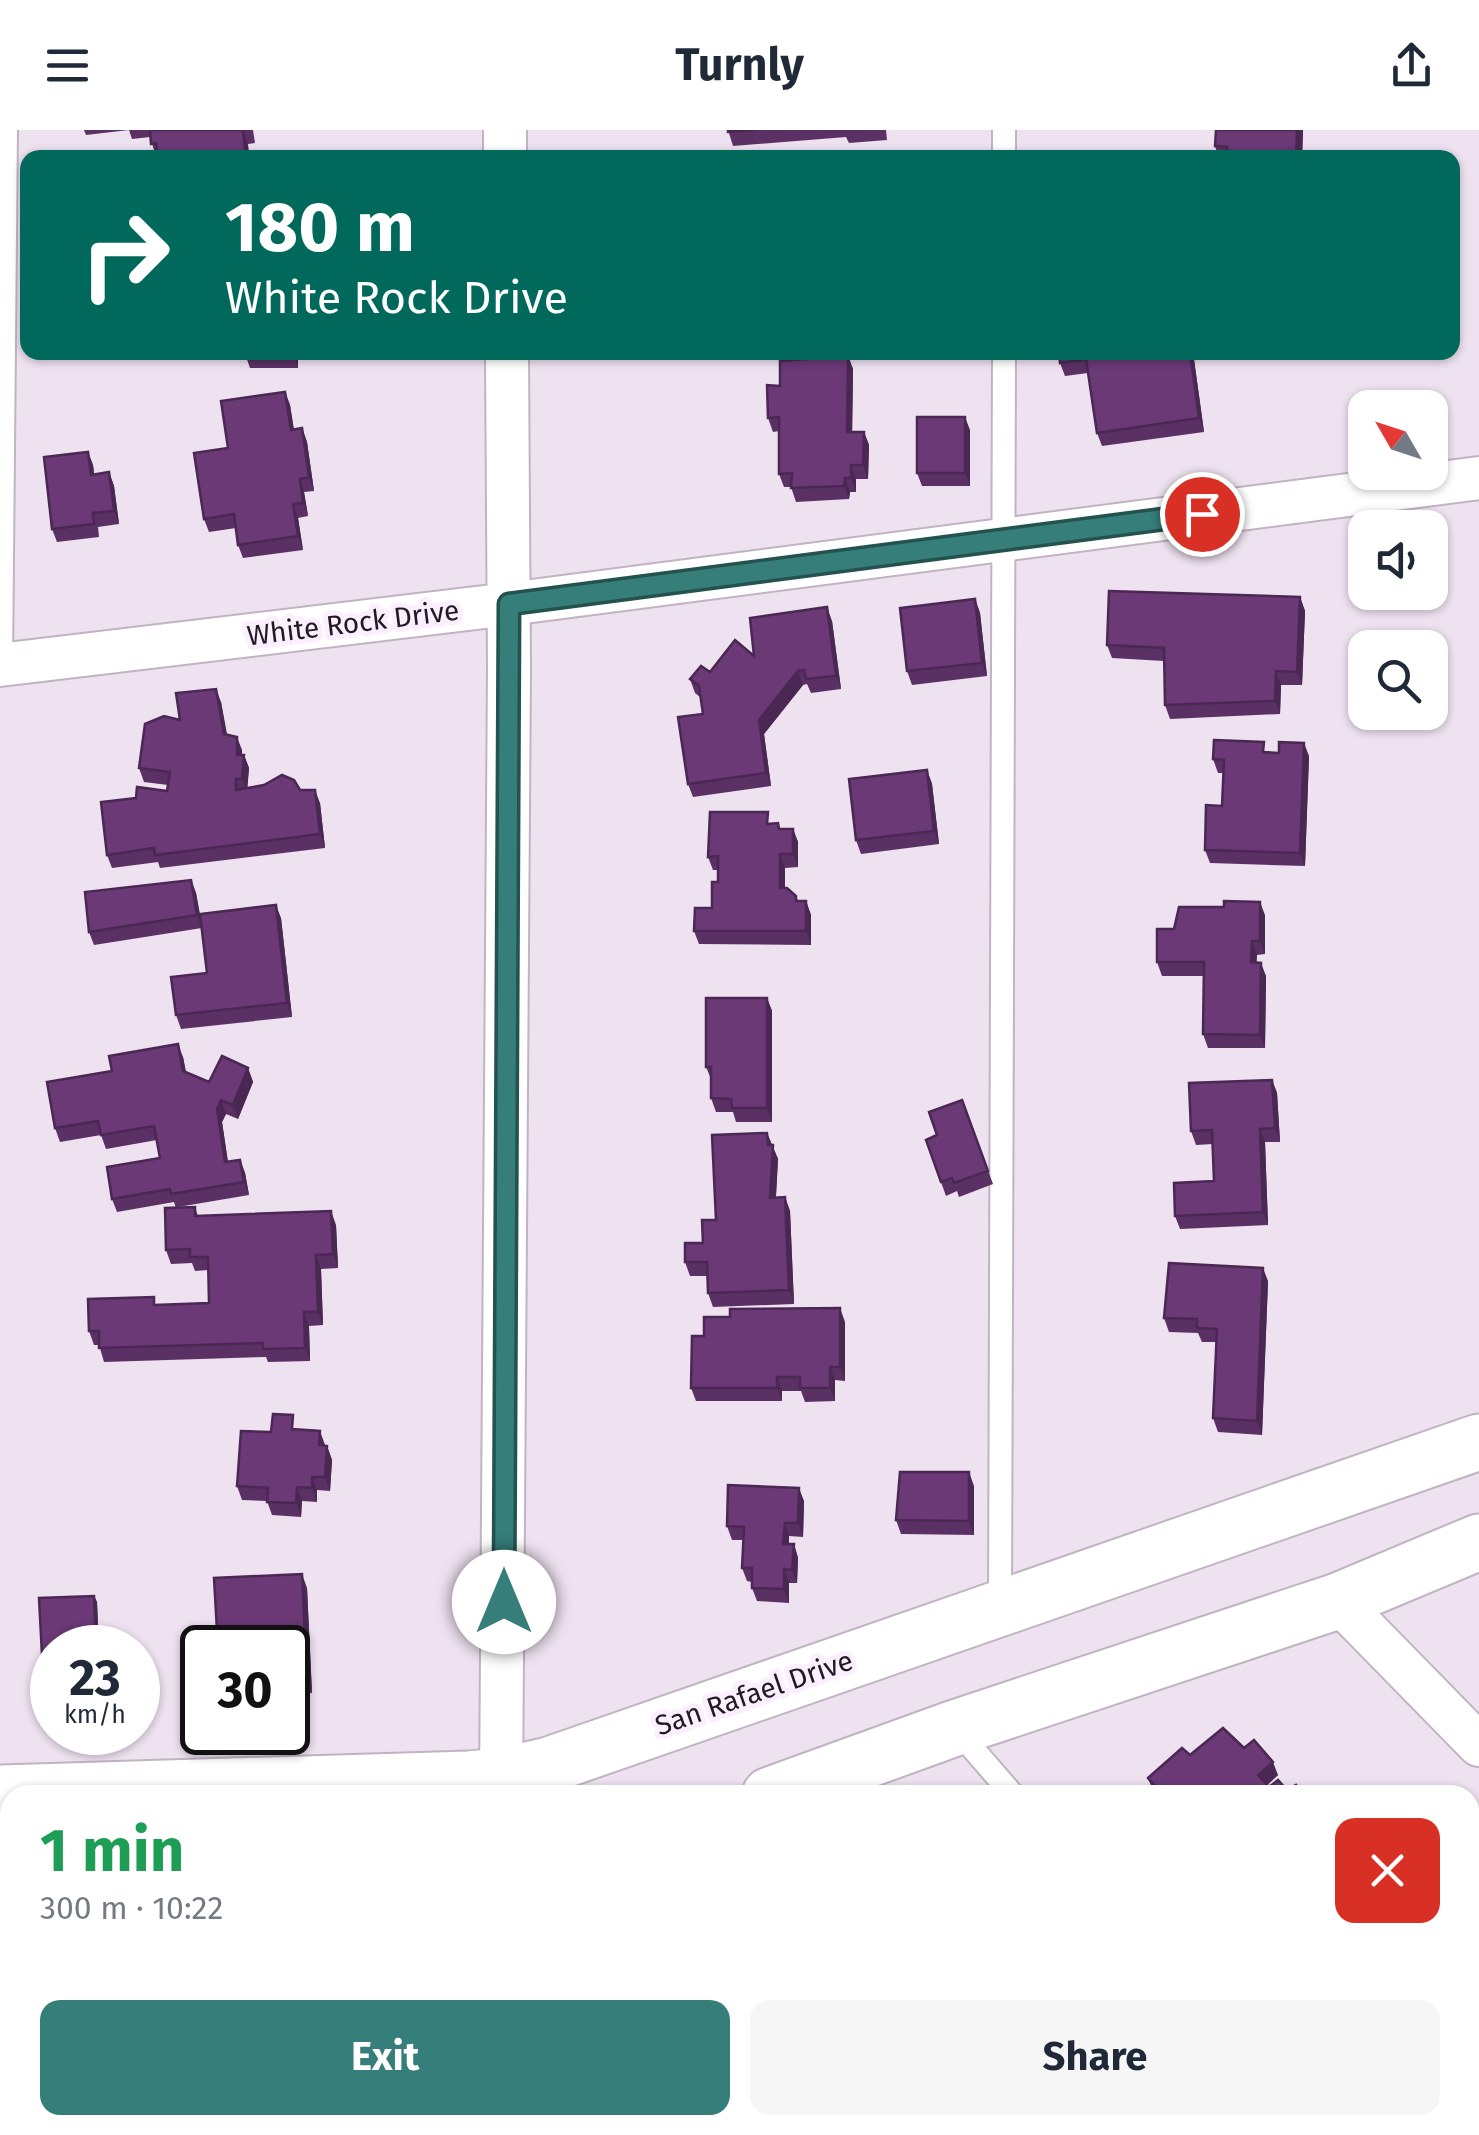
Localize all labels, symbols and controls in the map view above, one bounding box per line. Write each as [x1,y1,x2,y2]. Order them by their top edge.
icon: menu [40,38,95,93]
text: Turnly [675,38,804,92]
icon: share [1384,38,1439,93]
text: 180 m [225,186,415,270]
icon: right [60,190,190,320]
text: White Rock Drive [225,271,568,325]
north arrow [1348,390,1448,490]
map controls [1348,390,1448,730]
pin [1160,472,1245,557]
icon: arrive [1175,487,1230,542]
button: sound [1348,510,1448,610]
street label: White Rock Drive [245,594,461,652]
button: search [1348,630,1448,730]
position arrow [452,1550,556,1654]
speed limit sign: 30 [180,1625,310,1755]
street label: San Rafael Drive [651,1644,857,1742]
text: 23 [69,1648,121,1708]
text: km/h [64,1700,126,1730]
text: 1 min [40,1815,184,1887]
button: close [1335,1818,1440,1923]
text: 300 m · 10:22 [40,1889,223,1927]
button: Exit [40,2000,730,2115]
button: Share [750,2000,1440,2115]

